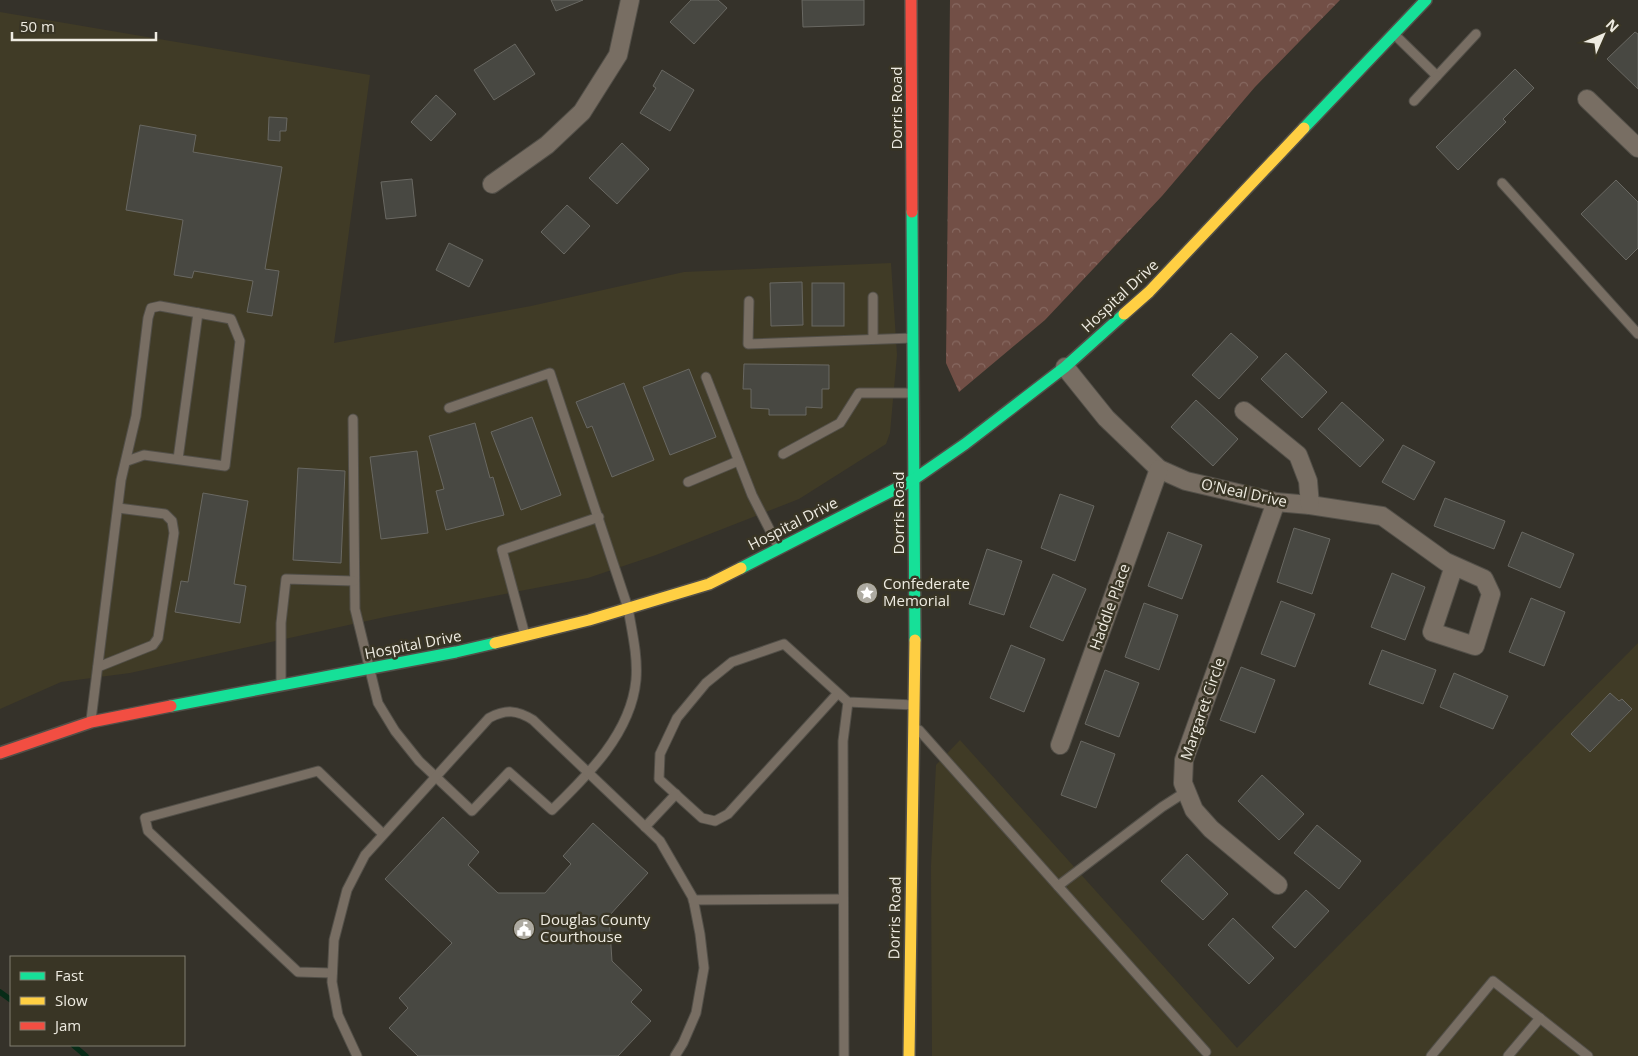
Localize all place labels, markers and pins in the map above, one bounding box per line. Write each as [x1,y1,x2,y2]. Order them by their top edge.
place label: Confederate Memorial [883,573,970,610]
place icon: Confederate Memorial [855,581,879,605]
place label: Douglas County Courthouse [540,909,651,946]
public building icon: Douglas County Courthouse [512,917,536,941]

